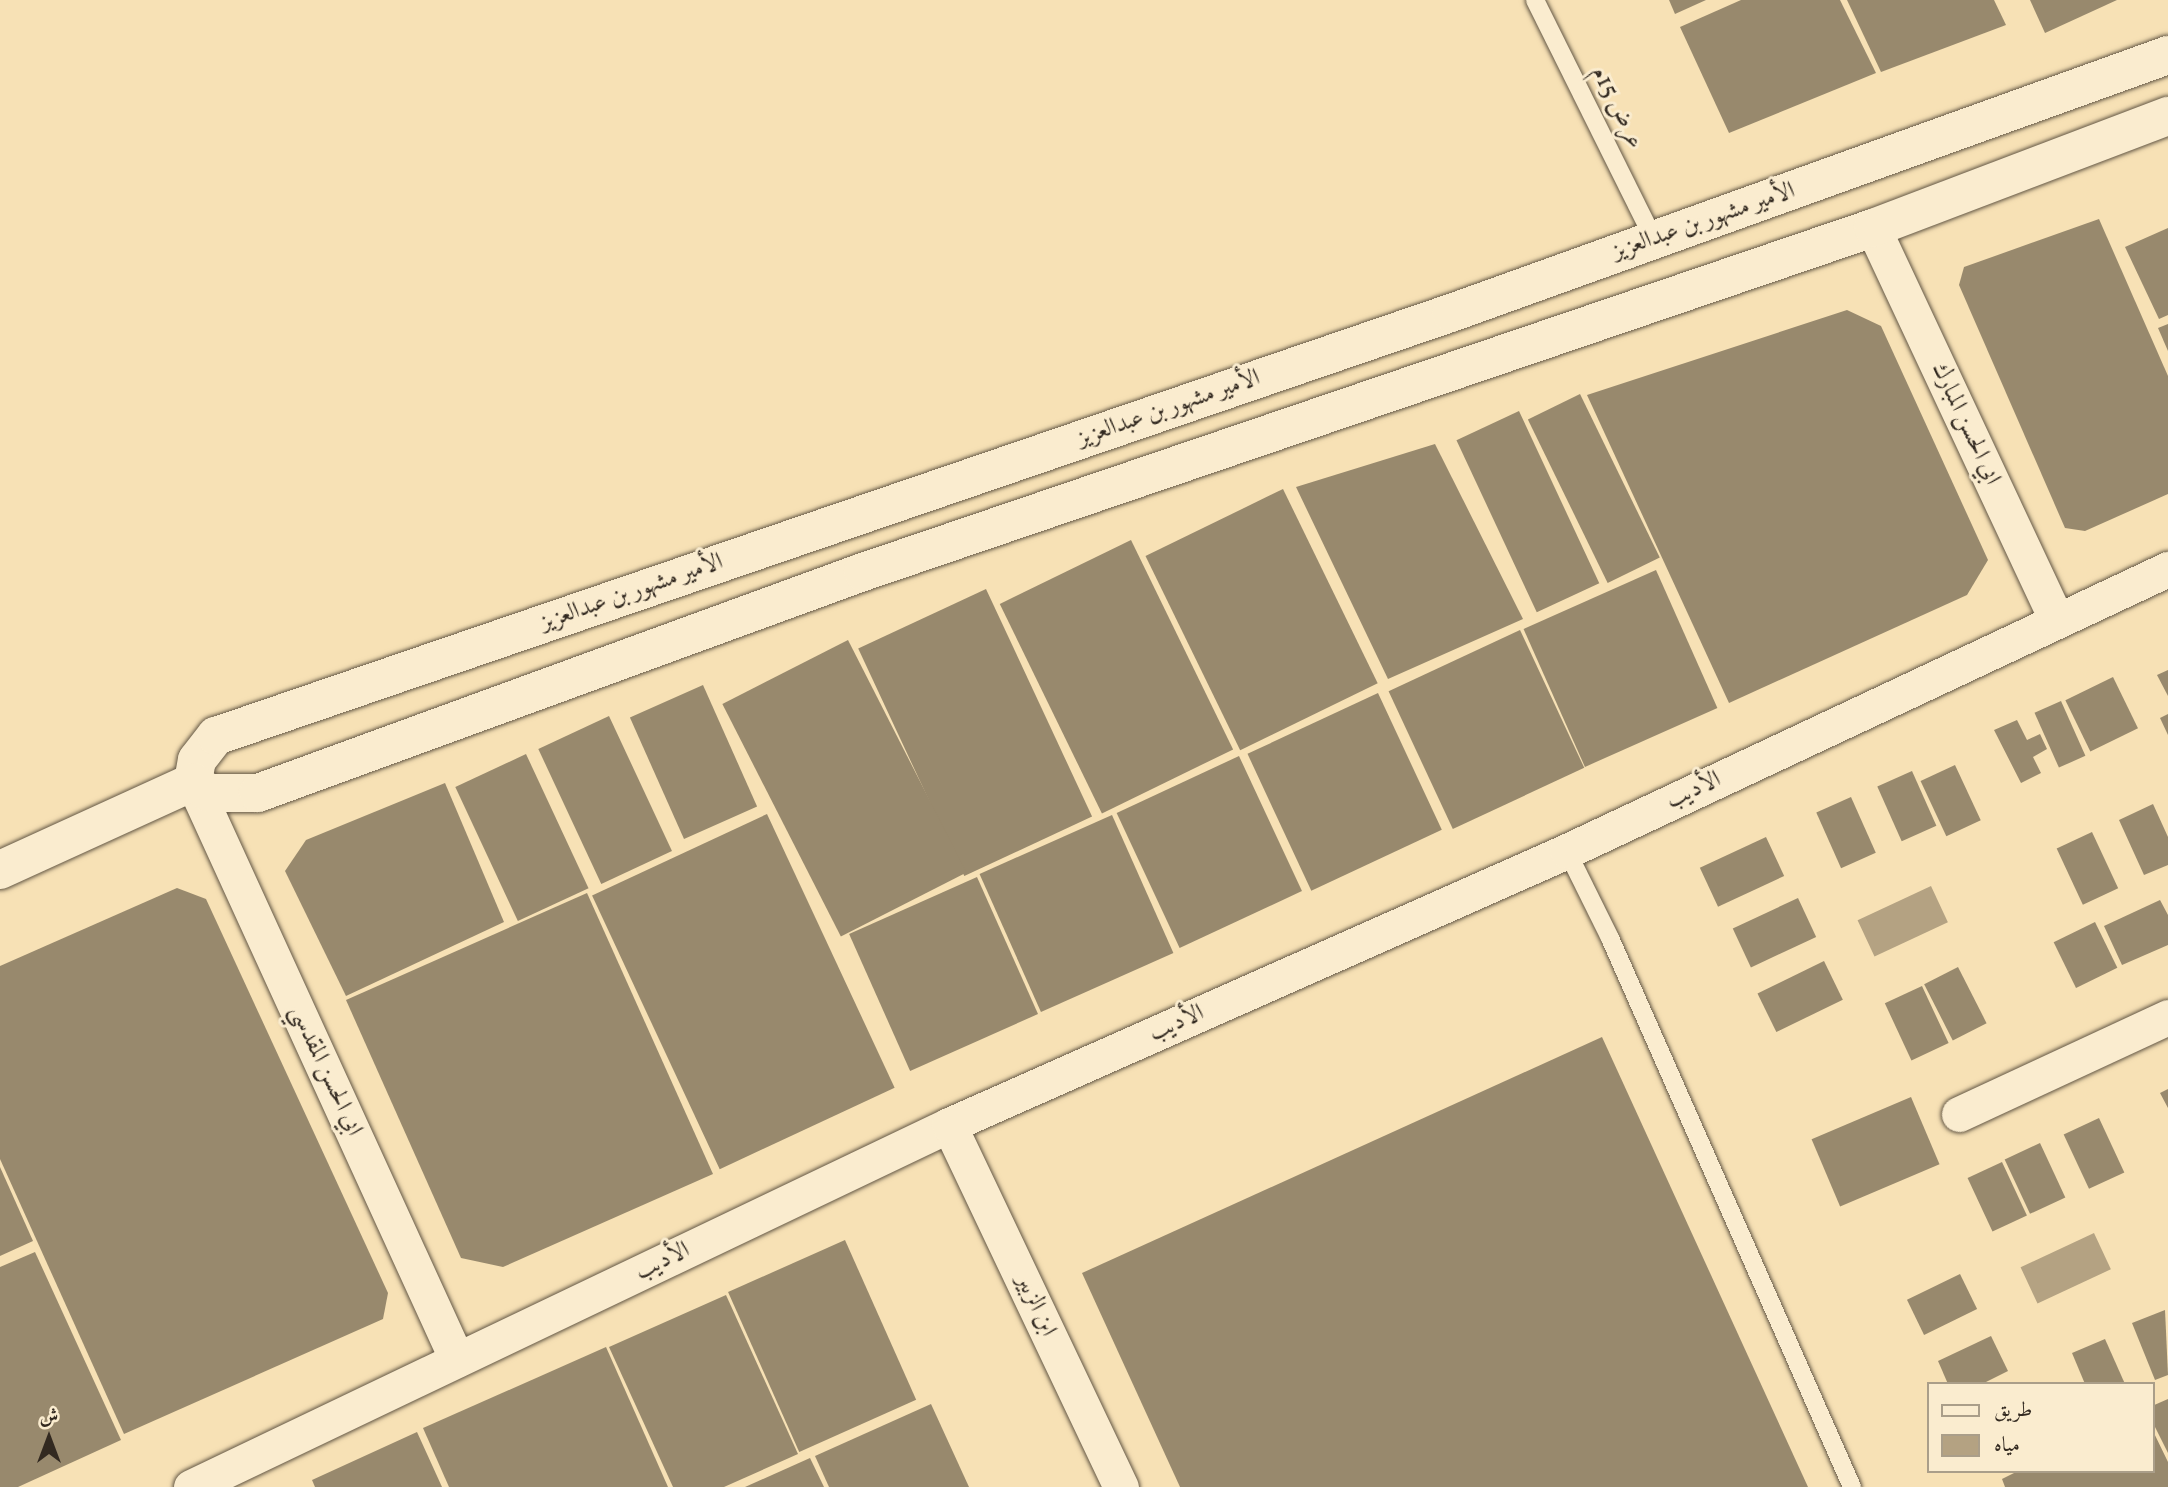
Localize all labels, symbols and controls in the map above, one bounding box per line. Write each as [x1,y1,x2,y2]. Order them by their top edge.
street label: عرض 15م [1584,62,1648,154]
street label: الأمير مشهور بن عبدالعزيز [1609,177,1799,267]
street label: ابي الحسن المبارك [1924,358,2006,490]
street label: الأمير مشهور بن عبدالعزيز [1074,364,1264,454]
street label: الأمير مشهور بن عبدالعزيز [537,548,727,638]
street label: الأديب [1662,766,1726,816]
street label: الأديب [1145,999,1209,1049]
street label: ابي الحسن المقدسي [282,1001,368,1141]
street label: الأديب [631,1237,695,1287]
street label: ابن الزبير [1008,1270,1062,1342]
legend [1926,1382,2154,1473]
text: طريق [1994,1396,2032,1425]
north arrow [14,1403,84,1473]
text: ش [40,1404,58,1430]
text: مياه [1994,1431,2020,1460]

